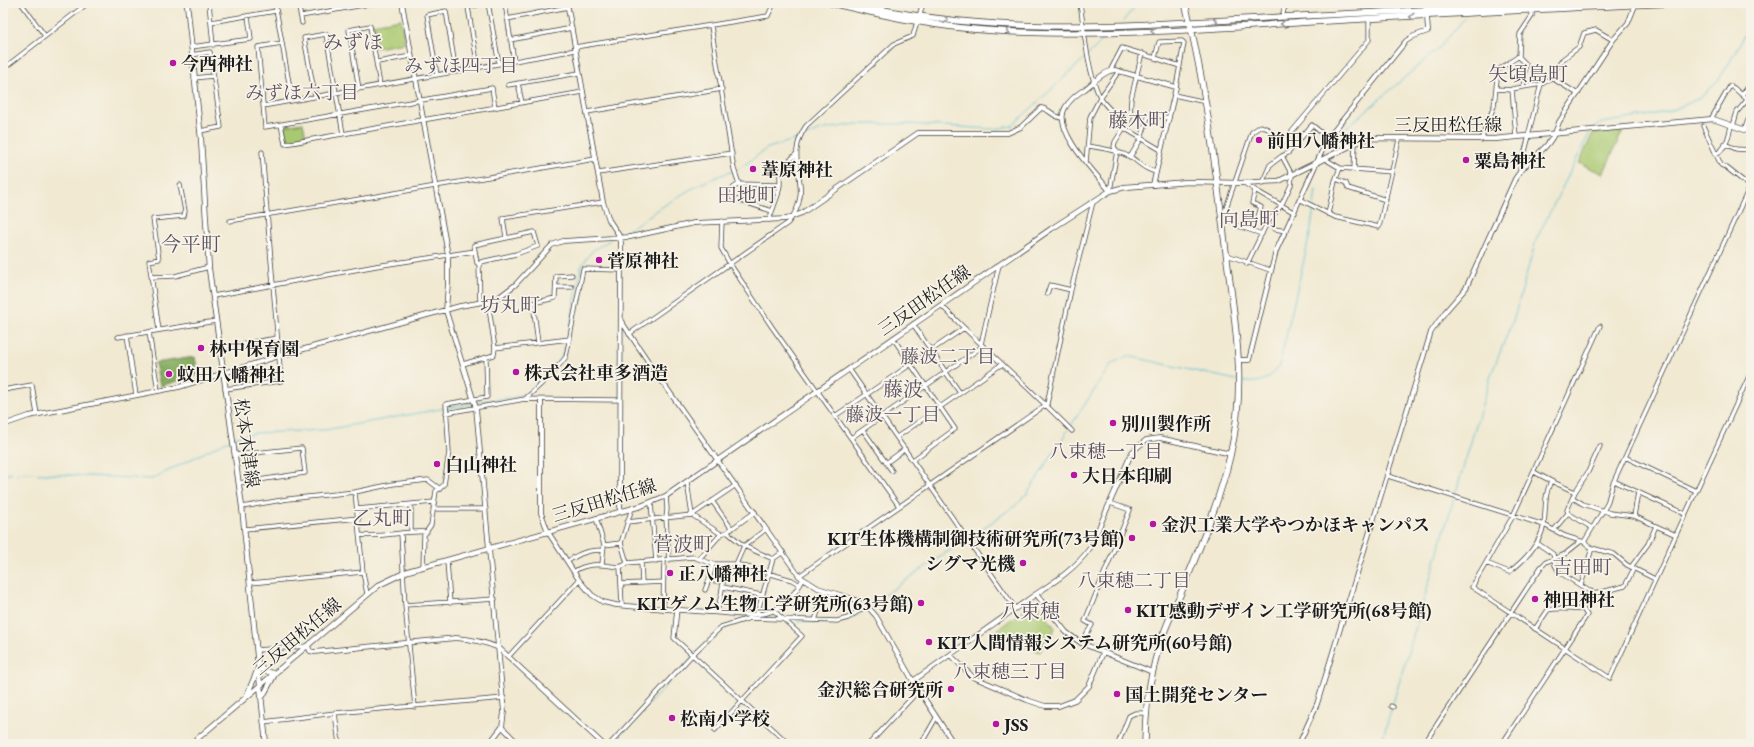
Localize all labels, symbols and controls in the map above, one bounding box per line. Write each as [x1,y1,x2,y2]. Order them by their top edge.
one-way arrow [1409,12,1415,21]
one-way arrow [943,15,949,24]
one-way arrow [1212,17,1218,26]
one-way arrow [1280,20,1286,29]
one-way arrow [1006,27,1012,36]
one-way arrow [1150,27,1156,35]
district label: みずほ [323,29,383,55]
place label: 今西神社 [181,52,253,75]
district label: みずほ四丁目 [404,53,518,78]
marker: 今西神社 [168,58,178,68]
district label: 矢頃島町 [1488,61,1568,87]
district label: みずほ六丁目 [245,80,359,105]
district label: 藤木町 [1108,107,1168,133]
street label: 三反田松任線 [1394,113,1502,136]
place label: 前田八幡神社 [1267,129,1375,152]
marker: 前田八幡神社 [1254,135,1264,145]
place label: 粟島神社 [1474,149,1546,172]
marker: 粟島神社 [1461,155,1471,165]
place label: 葦原神社 [761,158,833,181]
marker: 葦原神社 [748,164,758,174]
district label: 田地町 [717,182,777,208]
district label: 向島町 [1219,206,1279,232]
district label: 今平町 [161,231,221,257]
place label: 菅原神社 [607,249,679,272]
marker: 菅原神社 [594,255,604,265]
street label: 三反田松任線 [873,260,975,340]
district label: 坊丸町 [480,292,540,318]
place label: 林中保育園 [209,337,299,360]
marker: 林中保育園 [196,343,206,353]
district label: 藤波二丁目 [900,344,996,369]
place label: 株式会社車多酒造 [524,361,668,384]
place label: 蚊田八幡神社 [177,363,285,386]
marker: 株式会社車多酒造 [511,367,521,377]
marker: 蚊田八幡神社 [164,369,174,379]
district label: 藤波 [883,376,923,402]
street label: 松本木津線 [229,397,265,489]
district label: 藤波一丁目 [845,402,941,427]
place label: 別川製作所 [1121,412,1211,435]
marker: 別川製作所 [1108,418,1118,428]
district label: 八束穂一丁目 [1049,439,1163,464]
place label: 白山神社 [445,453,517,476]
marker: 白山神社 [432,459,442,469]
place label: 大日本印刷 [1082,464,1172,487]
marker: 大日本印刷 [1069,470,1079,480]
street label: 三反田松任線 [549,473,659,527]
district label: 乙丸町 [352,505,412,531]
place label: 金沢工業大学やつかほキャンパス [1161,513,1430,536]
marker: 金沢工業大学やつかほキャンパス [1148,519,1158,529]
place label: KIT生体機構制御技術研究所(73号館) [827,527,1124,550]
district label: 菅波町 [653,531,713,557]
marker: KIT生体機構制御技術研究所(73号館) [1127,533,1137,543]
place label: シグマ光機 [925,552,1015,575]
district label: 吉田町 [1552,554,1612,580]
marker: シグマ光機 [1018,558,1028,568]
place label: 正八幡神社 [678,562,768,585]
marker: 正八幡神社 [665,568,675,578]
district label: 八束穂二丁目 [1077,568,1191,593]
place label: 神田神社 [1543,588,1615,611]
street label: 三反田松任線 [248,592,346,680]
place label: KITゲノム生物工学研究所(63号館) [637,592,913,615]
marker: 神田神社 [1530,594,1540,604]
marker: KITゲノム生物工学研究所(63号館) [916,598,926,608]
district label: 八束穂 [1000,598,1060,624]
place label: KIT感動デザイン工学研究所(68号館) [1136,599,1432,622]
marker: KIT感動デザイン工学研究所(68号館) [1123,605,1133,615]
place label: KIT人間情報システム研究所(60号館) [937,631,1232,654]
marker: KIT人間情報システム研究所(60号館) [924,637,934,647]
district label: 八束穂三丁目 [953,659,1067,684]
place label: 金沢総合研究所 [817,678,943,701]
place label: 国土開発センター [1125,683,1268,706]
marker: 金沢総合研究所 [946,684,956,694]
marker: 国土開発センター [1112,689,1122,699]
place label: 松南小学校 [680,707,770,730]
marker: 松南小学校 [667,713,677,723]
place label: JSS [1002,713,1029,736]
marker: JSS [991,719,1001,729]

